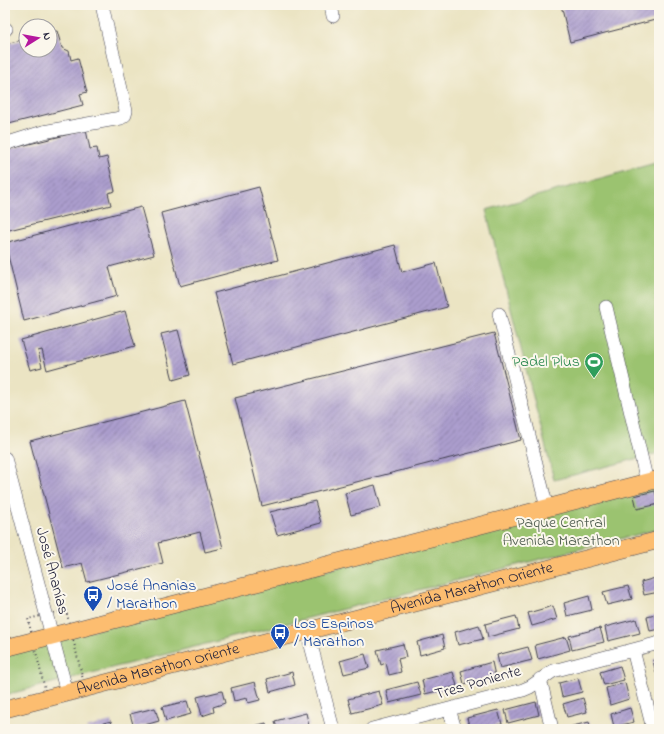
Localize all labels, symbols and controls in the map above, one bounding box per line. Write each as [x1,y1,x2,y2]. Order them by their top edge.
north arrow [18,18,58,58]
text: N [38,31,55,41]
place label: Padel Plus [512,350,580,374]
sports icon: Padel Plus [583,351,605,379]
park label: Paque Central Avenida Marathon [502,511,620,553]
street label: José Ananías [29,525,75,617]
street label: Avenida Marathon Oriente [388,556,556,621]
place label: José Ananias / Marathon [107,574,196,616]
bus stop icon: José Ananias / Marathon [82,584,104,612]
place label: Los Espinos / Marathon [294,612,374,654]
bus stop icon: Los Espinos / Marathon [269,622,291,650]
street label: Avenida Marathon Oriente [74,637,243,702]
street label: Tres Poniente [432,659,525,707]

